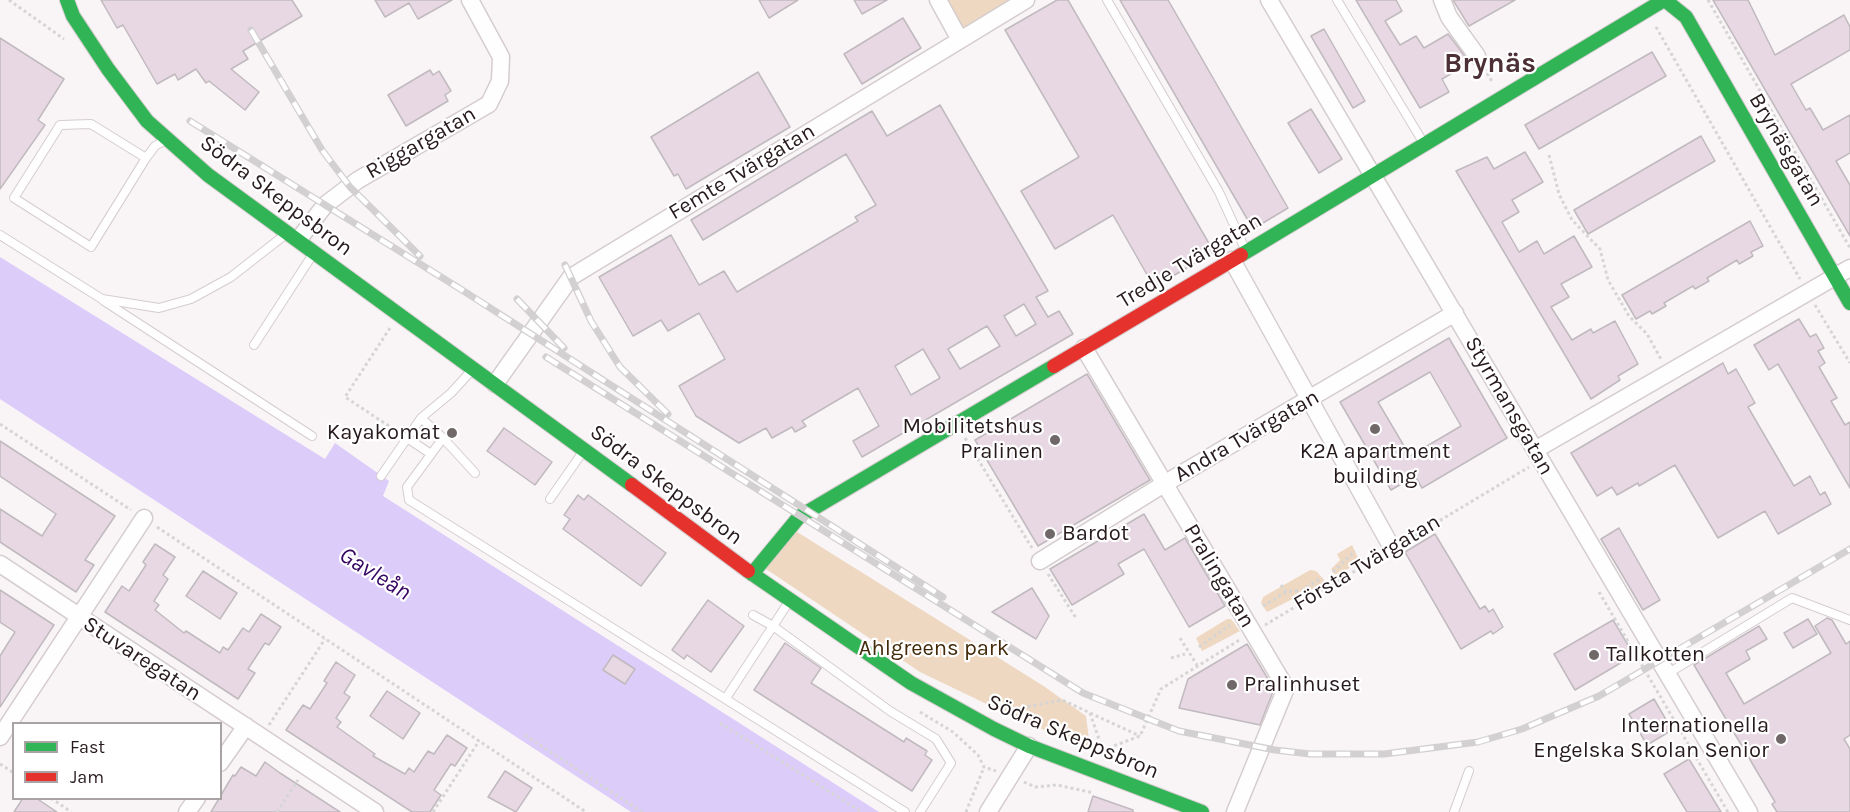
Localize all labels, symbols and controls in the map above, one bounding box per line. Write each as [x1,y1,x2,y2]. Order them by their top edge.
district label: Brynäs [1444,47,1536,81]
street label: Brynäsgatan [1743,88,1829,212]
street label: Riggargatan [361,101,481,185]
street label: Femte Tvärgatan [664,118,820,226]
street label: Södra Skeppsbron [194,130,358,262]
street label: Tredje Tvärgatan [1113,208,1267,314]
street label: Styrmansgatan [1459,332,1559,480]
street label: Andra Tvärgatan [1170,384,1324,488]
place label: Mobilitetshus Pralinen [902,414,1043,466]
street label: Södra Skeppsbron [584,419,748,551]
place label: Kayakomat [327,420,440,446]
marker: K2A apartment building [1368,422,1382,436]
marker: Kayakomat [445,426,459,440]
marker: Mobilitetshus Pralinen [1048,433,1062,447]
place label: K2A apartment building [1300,439,1450,490]
street label: Första Tvärgatan [1289,509,1445,617]
street label: Pralingatan [1178,519,1260,633]
place label: Bardot [1062,521,1129,547]
marker: Bardot [1043,527,1057,541]
water label: Gavleån [334,541,416,607]
street label: Stuvaregatan [78,611,206,707]
park label: Ahlgreens park [859,636,1009,662]
place label: Tallkotten [1606,642,1705,668]
marker: Tallkotten [1587,648,1601,662]
place label: Pralinhuset [1244,672,1360,698]
marker: Pralinhuset [1225,678,1239,692]
street label: Södra Skeppsbron [983,689,1163,785]
place label: Internationella Engelska Skolan Senior [1533,713,1769,764]
legend [12,722,222,800]
marker: Internationella Engelska Skolan Senior [1774,732,1788,746]
text: Fast [70,736,105,758]
text: Jam [70,766,104,788]

